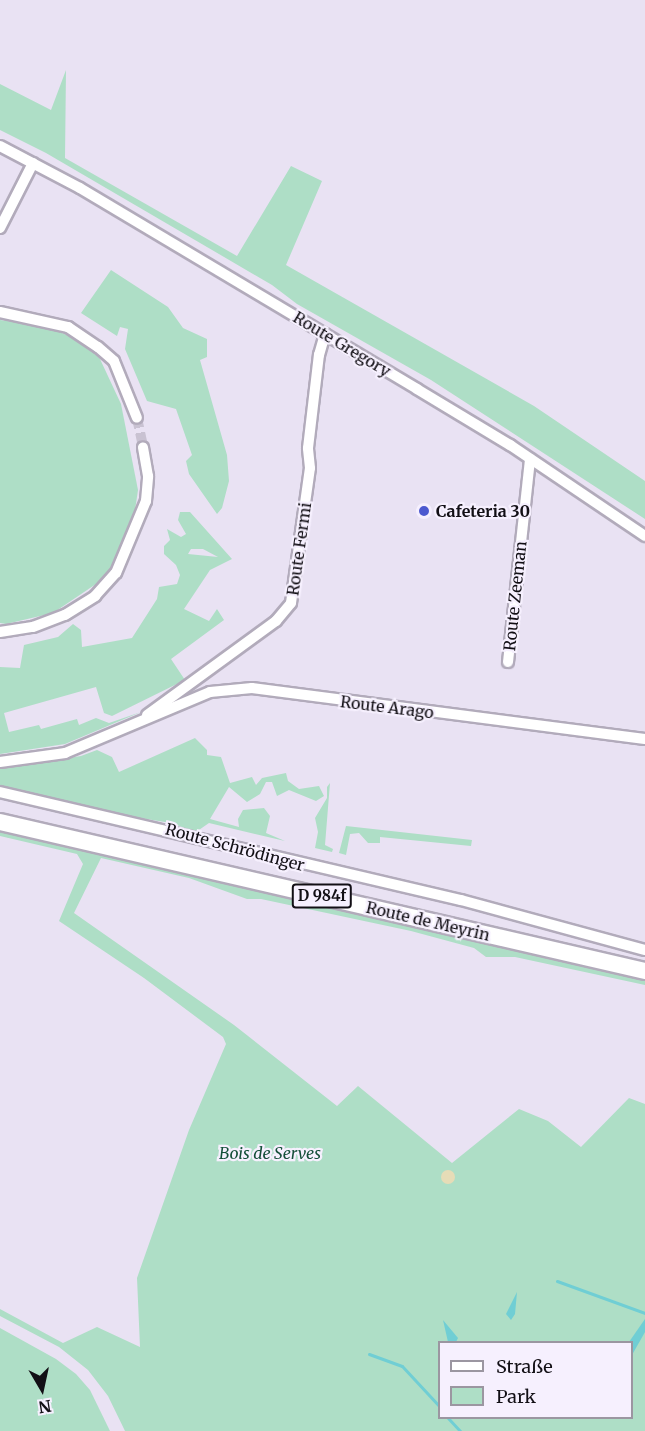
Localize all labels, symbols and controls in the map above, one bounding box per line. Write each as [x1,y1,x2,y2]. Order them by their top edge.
street label: Route Gregory [290,307,394,381]
street label: Route Fermi [283,501,315,597]
place label: Cafeteria 30 [436,501,530,521]
marker: Cafeteria 30 [417,504,431,518]
street label: Route Zeeman [500,540,530,652]
street label: Route Arago [339,692,435,722]
street label: Route Schrödinger [163,819,307,875]
road number: D 984f [290,884,354,908]
street label: Route de Meyrin [364,897,492,945]
park label: Bois de Serves [219,1143,321,1163]
legend [438,1341,633,1419]
text: Straße [496,1355,553,1378]
north arrow [12,1359,72,1419]
text: Park [496,1385,536,1408]
text: N [37,1396,53,1418]

